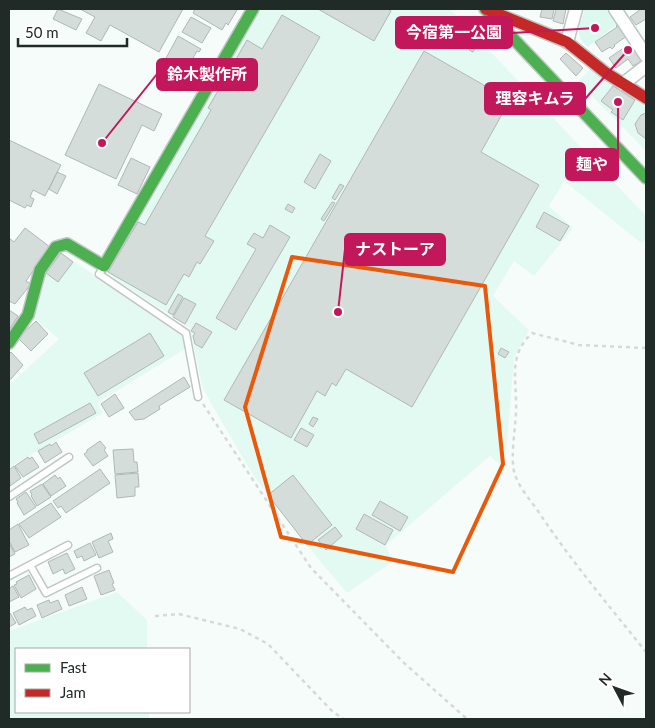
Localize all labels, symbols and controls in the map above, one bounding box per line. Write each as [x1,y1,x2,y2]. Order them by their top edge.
scale bar [18,15,126,47]
callout: 今宿第一公園 [396,17,512,48]
text: 今宿第一公園 [406,22,502,41]
text: 50 m [25,23,59,41]
callout: 鈴木製作所 [157,59,257,90]
text: 鈴木製作所 [167,64,247,83]
callout: 理容キムラ [485,83,585,114]
text: 理容キムラ [495,88,575,107]
callout: 麺や [566,149,618,180]
text: 麺や [576,154,608,173]
callout: ナストーア [345,234,445,265]
text: ナストーア [355,239,435,258]
legend [15,648,190,713]
text: Fast [60,658,87,676]
north arrow [590,663,640,713]
text: N [595,669,615,689]
text: Jam [60,683,86,701]

